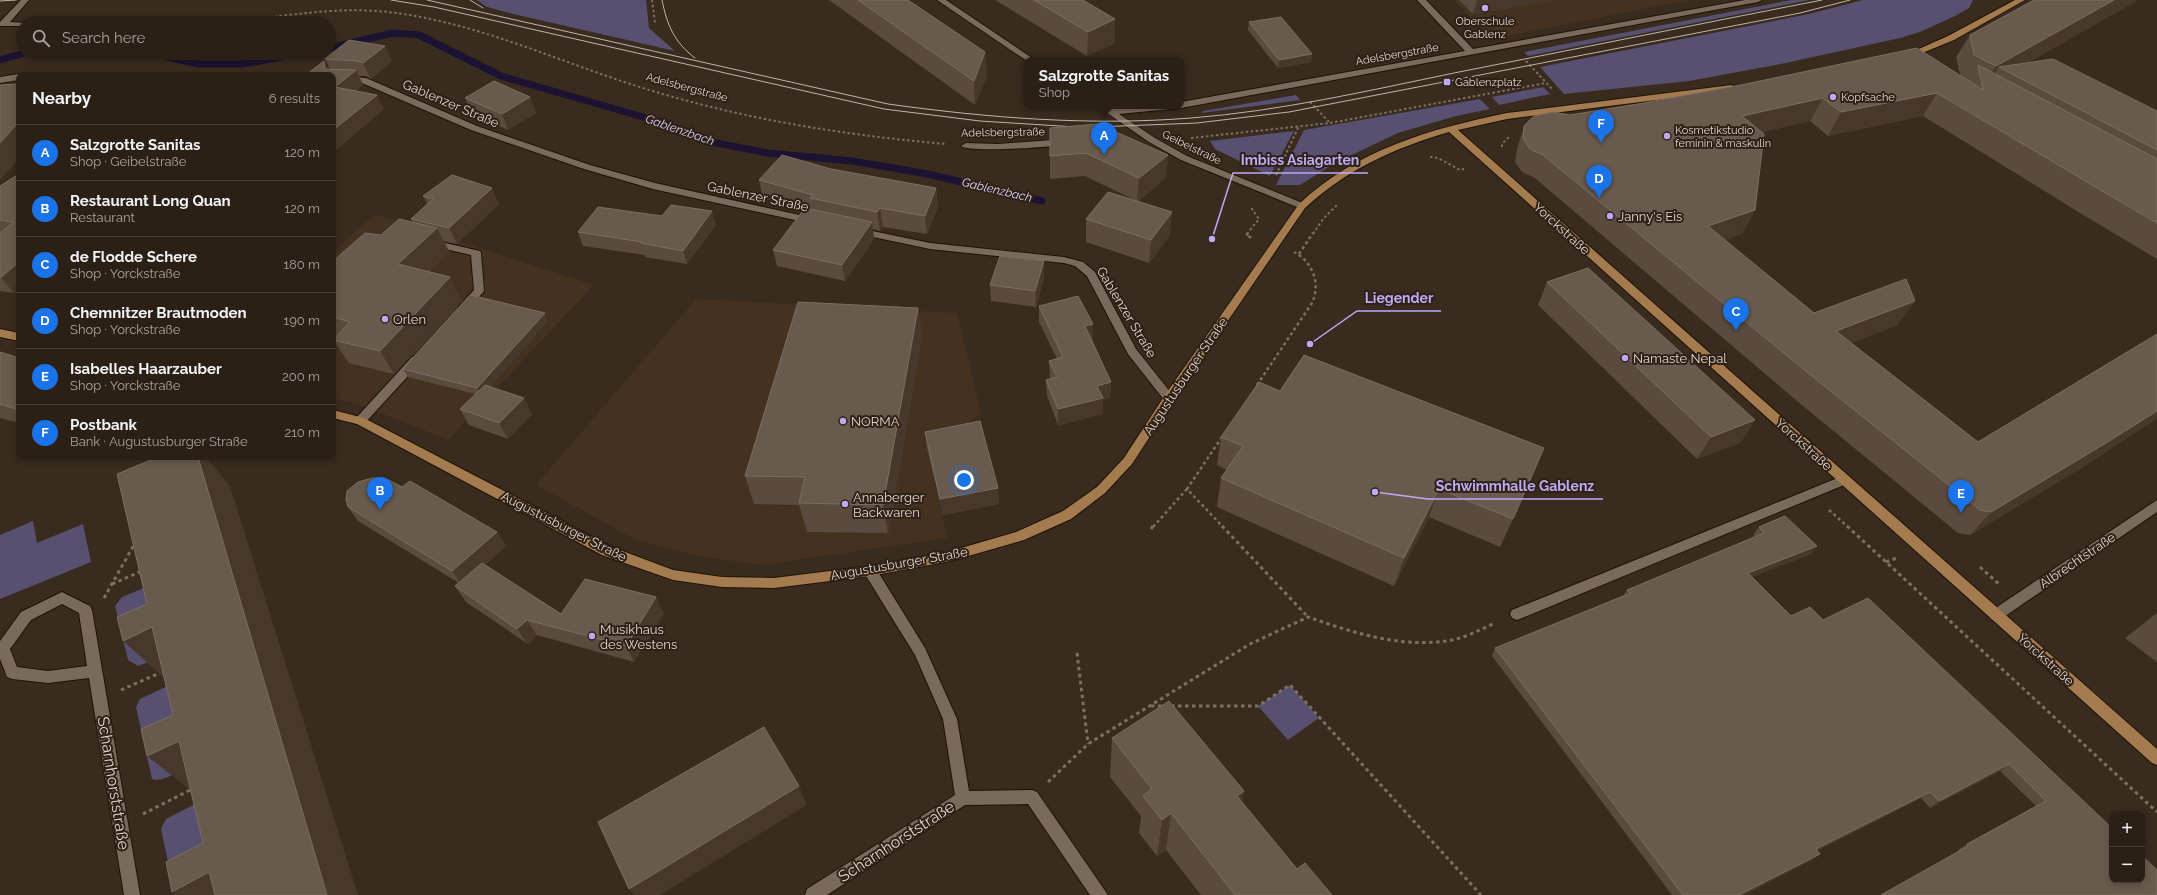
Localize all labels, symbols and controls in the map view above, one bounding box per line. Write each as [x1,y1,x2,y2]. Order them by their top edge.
marker: Oberschule Gablenz [1480,3,1490,13]
place label: Oberschule Gablenz [1455,15,1515,41]
search box [16,16,336,60]
icon: search [30,27,52,49]
text: Search here [62,29,145,47]
street label: Adelsbergstraße [1355,41,1440,68]
popup [1024,57,1184,109]
text: Salzgrotte Sanitas [1039,67,1169,85]
street label: Adelsbergstraße [645,70,730,105]
street label: Gablenzer Straße [400,76,502,131]
place label: Gablenzplatz [1455,76,1522,89]
marker: Gablenzplatz [1442,77,1452,87]
text: Shop [1039,85,1070,100]
text: Nearby [32,88,91,108]
text: 6 results [269,91,320,106]
place label: Kopfsache [1841,91,1895,104]
marker: Kopfsache [1828,92,1838,102]
pin: F [1588,110,1614,143]
water label: Gablenzbach [644,112,716,148]
pin: A [1091,122,1117,155]
place label: Kosmetikstudio feminin & maskulin [1675,124,1771,150]
street label: Adelsbergstraße [961,125,1046,140]
street label: Geibelstraße [1160,128,1224,168]
marker: Kosmetikstudio feminin & maskulin [1662,131,1672,141]
text: Salzgrotte Sanitas [70,136,200,154]
text: A [41,145,49,160]
text: 120 m [284,145,320,160]
callout: Imbiss Asiagarten [1233,147,1368,173]
text: Imbiss Asiagarten [1241,152,1359,168]
text: Shop · Geibelstraße [70,154,186,169]
pin: D [1586,165,1612,198]
water label: Gablenzbach [961,175,1034,205]
street label: Gablenzer Straße [706,178,810,215]
text: Restaurant Long Quan [70,192,231,210]
street label: Yorckstraße [1530,199,1593,258]
text: B [41,201,49,216]
text: 120 m [284,201,320,216]
place label: Janny's Eis [1618,209,1682,224]
text: Restaurant [70,210,135,225]
marker: Janny's Eis [1605,211,1615,221]
text: de Flodde Schere [70,248,197,266]
text: C [41,257,49,272]
text: 180 m [284,257,320,272]
street label: Gablenzer Straße [1094,264,1160,361]
text: Shop · Yorckstraße [70,266,180,281]
callout: Liegender [1357,285,1441,311]
text: Liegender [1365,290,1434,306]
pin: C [1723,298,1749,331]
text: Chemnitzer Brautmoden [70,304,247,322]
place label: Orlen [393,312,426,327]
text: D [40,313,50,328]
text: 190 m [284,313,320,328]
marker: Orlen [380,314,390,324]
street label: Augustusburger Straße [1140,314,1231,438]
text: Shop · Yorckstraße [70,322,180,337]
place label: Namaste Nepal [1633,351,1727,366]
marker: Namaste Nepal [1620,353,1630,363]
text: Isabelles Haarzauber [70,360,222,378]
text: E [41,369,49,384]
text: 200 m [282,369,320,384]
text: Shop · Yorckstraße [70,378,180,393]
place label: NORMA [851,414,900,429]
street label: Yorckstraße [1772,415,1835,474]
text: Postbank [70,416,137,434]
marker: NORMA [838,416,848,426]
text: F [41,425,49,440]
text: 210 m [284,425,320,440]
text: Bank · Augustusburger Straße [70,434,248,449]
your location [954,470,974,490]
callout: Schwimmhalle Gablenz [1428,473,1603,499]
pin: B [367,477,393,510]
text: Schwimmhalle Gablenz [1436,478,1594,494]
pin: E [1948,480,1974,513]
street label: Augustusburger Straße [499,488,629,565]
place label: Annaberger Backwaren [853,490,925,520]
marker: Annaberger Backwaren [840,499,850,509]
street label: Albrechtstraße [2036,529,2118,591]
street label: Augustusburger Straße [830,544,969,583]
place label: Musikhaus des Westens [600,622,677,652]
street label: Yorckstraße [2014,630,2077,689]
marker: Musikhaus des Westens [587,631,597,641]
street label: Scharnhorststraße [94,715,133,851]
street label: Scharnhorststraße [835,797,958,886]
map controls [2109,811,2145,883]
button: + [2109,811,2145,847]
button: − [2109,847,2145,883]

